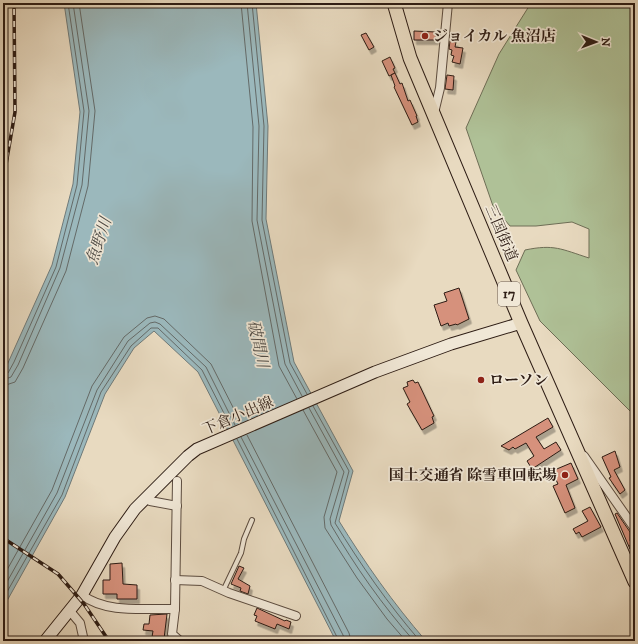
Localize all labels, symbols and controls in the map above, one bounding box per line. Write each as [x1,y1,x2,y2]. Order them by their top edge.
north arrow [576,22,616,62]
place label: ジョイカル 魚沼店 [433,27,555,46]
marker: ジョイカル 魚沼店 [420,31,430,41]
text: N [598,38,612,47]
street label: 三国街道 [481,202,521,264]
water label: 魚野川 [82,213,117,267]
road number: 17 [498,282,520,306]
water label: 破間川 [243,318,273,372]
place label: ローソン [489,371,548,390]
marker: ローソン [476,375,486,385]
street label: 下倉小出線 [200,393,276,439]
place label: 国土交通省 除雪車回転場 [389,466,557,485]
marker: 国土交通省 除雪車回転場 [560,470,570,480]

